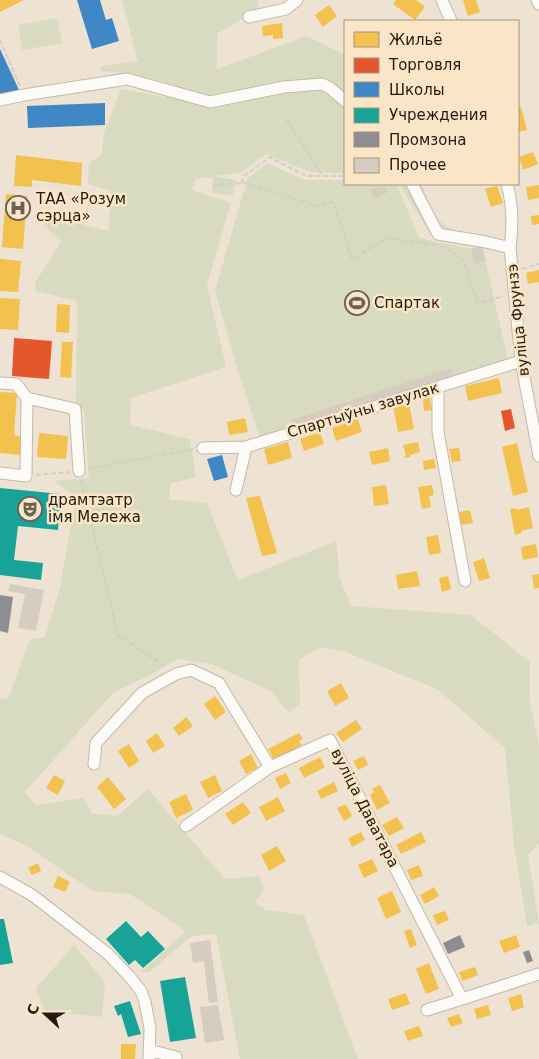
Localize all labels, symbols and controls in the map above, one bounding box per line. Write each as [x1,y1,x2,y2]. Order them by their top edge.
legend [344,20,519,185]
text: Жильё [389,31,443,49]
text: Торговля [388,56,461,74]
text: Школы [389,81,445,99]
text: Учреждения [389,106,487,124]
text: Промзона [389,131,466,149]
text: Прочее [389,156,446,174]
place label: ТАА «Розум сэрца» [35,190,126,225]
hospital icon: ТАА «Розум сэрца» [5,195,31,221]
street label: вуліца Фрунзэ [503,263,533,377]
sports icon: Спартак [344,290,370,316]
place label: Спартак [374,294,440,312]
street label: Спартыўны завулак [285,378,441,442]
place label: драмтэатр імя Мележа [48,491,141,526]
theatre icon: драмтэатр імя Мележа [17,496,43,522]
street label: вуліца Даватара [327,745,403,871]
north arrow [20,989,70,1039]
text: С [24,1002,42,1017]

